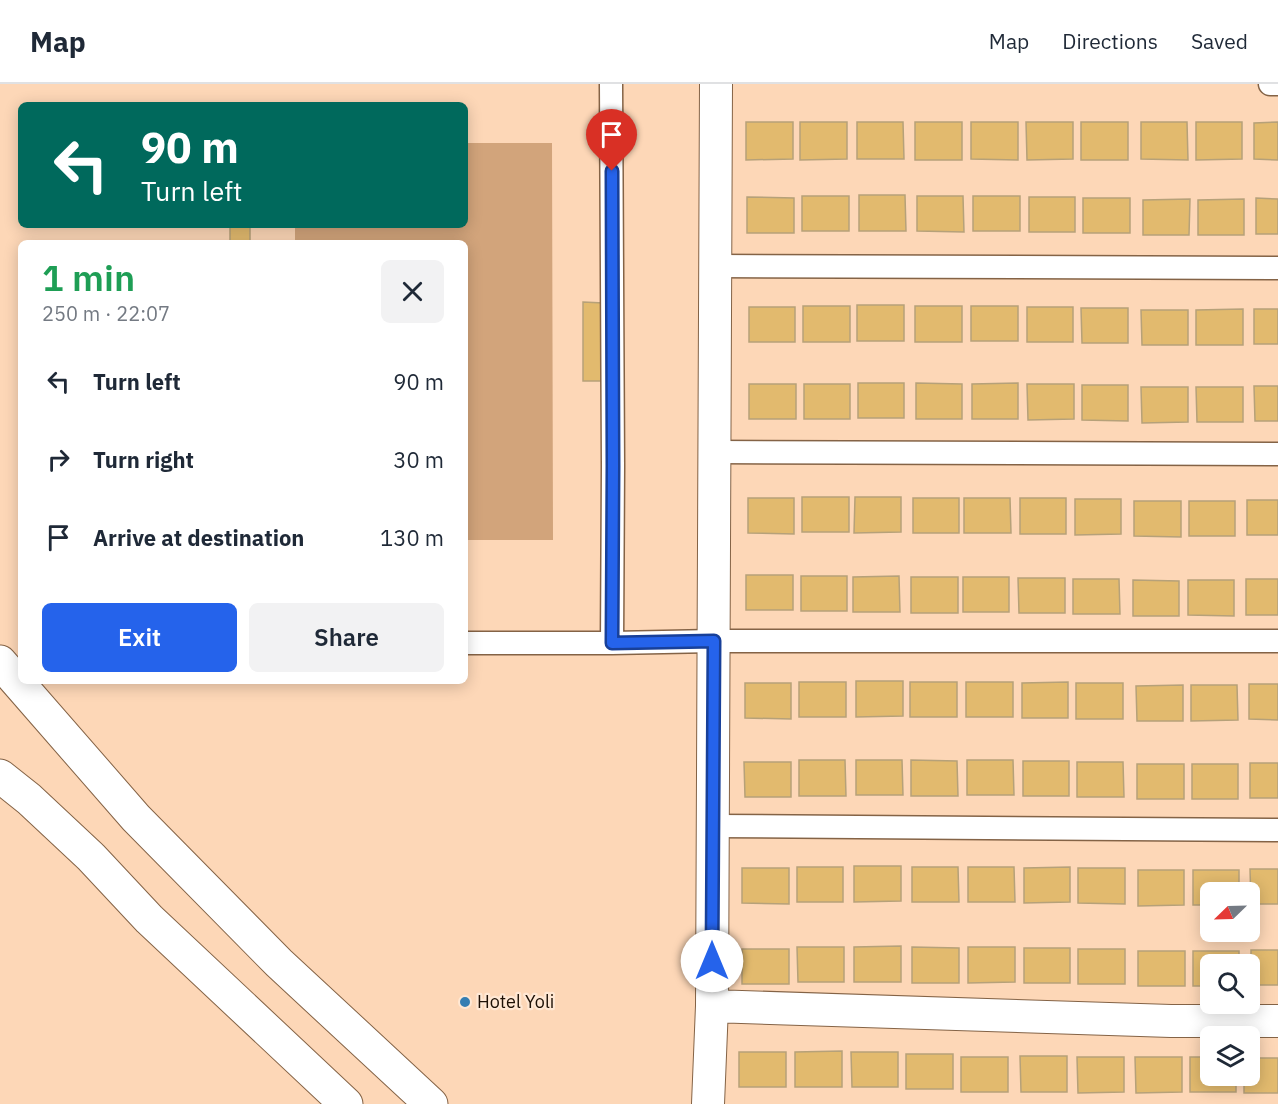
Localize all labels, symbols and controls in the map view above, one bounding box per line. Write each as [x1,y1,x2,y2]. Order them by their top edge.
text: Map [30,23,86,60]
text: Map [989,27,1029,55]
text: Directions [1062,27,1158,55]
text: Saved [1191,27,1248,55]
pin [586,109,637,171]
icon: arrive [595,118,628,151]
text: 90 m [141,120,239,175]
icon: left [42,126,120,204]
text: Turn left [141,173,242,208]
text: 1 min [42,254,135,301]
button: close [381,260,444,323]
text: 250 m · 22:07 [42,300,170,327]
icon: left [42,365,75,398]
text: Turn left [93,367,181,396]
text: 90 m [393,367,444,396]
icon: right [42,443,75,476]
text: Turn right [93,445,194,474]
text: 30 m [393,445,444,474]
icon: arrive [42,521,75,554]
text: Arrive at destination [93,523,304,552]
text: 130 m [380,523,444,552]
button: Exit [42,603,237,672]
button: Share [249,603,444,672]
north arrow [1200,882,1260,942]
map controls [1200,882,1260,1086]
position arrow [680,929,744,993]
button: search [1200,954,1260,1014]
place label: Hotel Yoli [477,990,554,1013]
marker: Hotel Yoli [458,995,472,1009]
button: layers [1200,1026,1260,1086]

